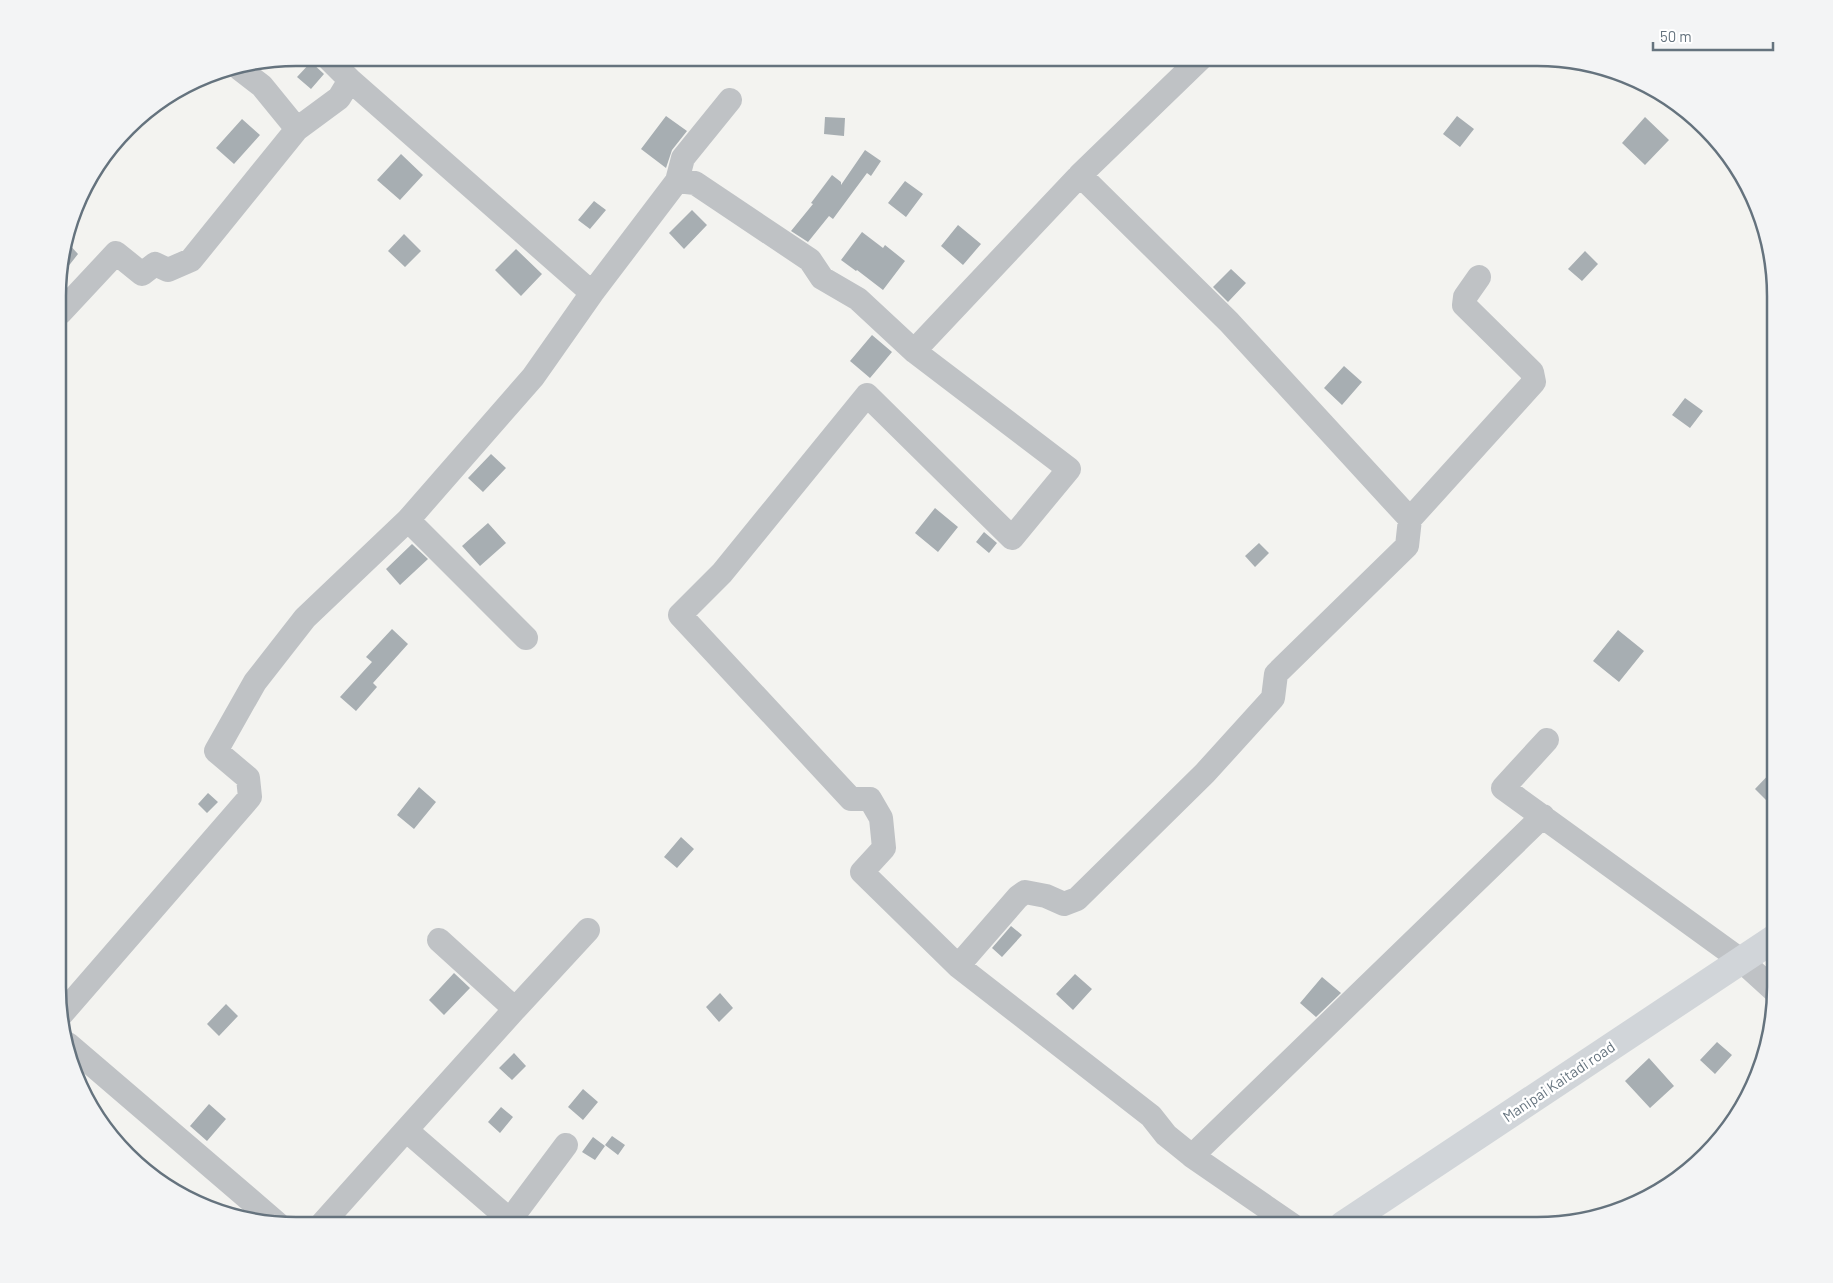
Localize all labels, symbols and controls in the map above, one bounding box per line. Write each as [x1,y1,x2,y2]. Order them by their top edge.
scale bar [1653,20,1773,52]
text: 50 m [1660,27,1692,45]
street label: Manipai Kaitadi road [1499,1037,1618,1125]

